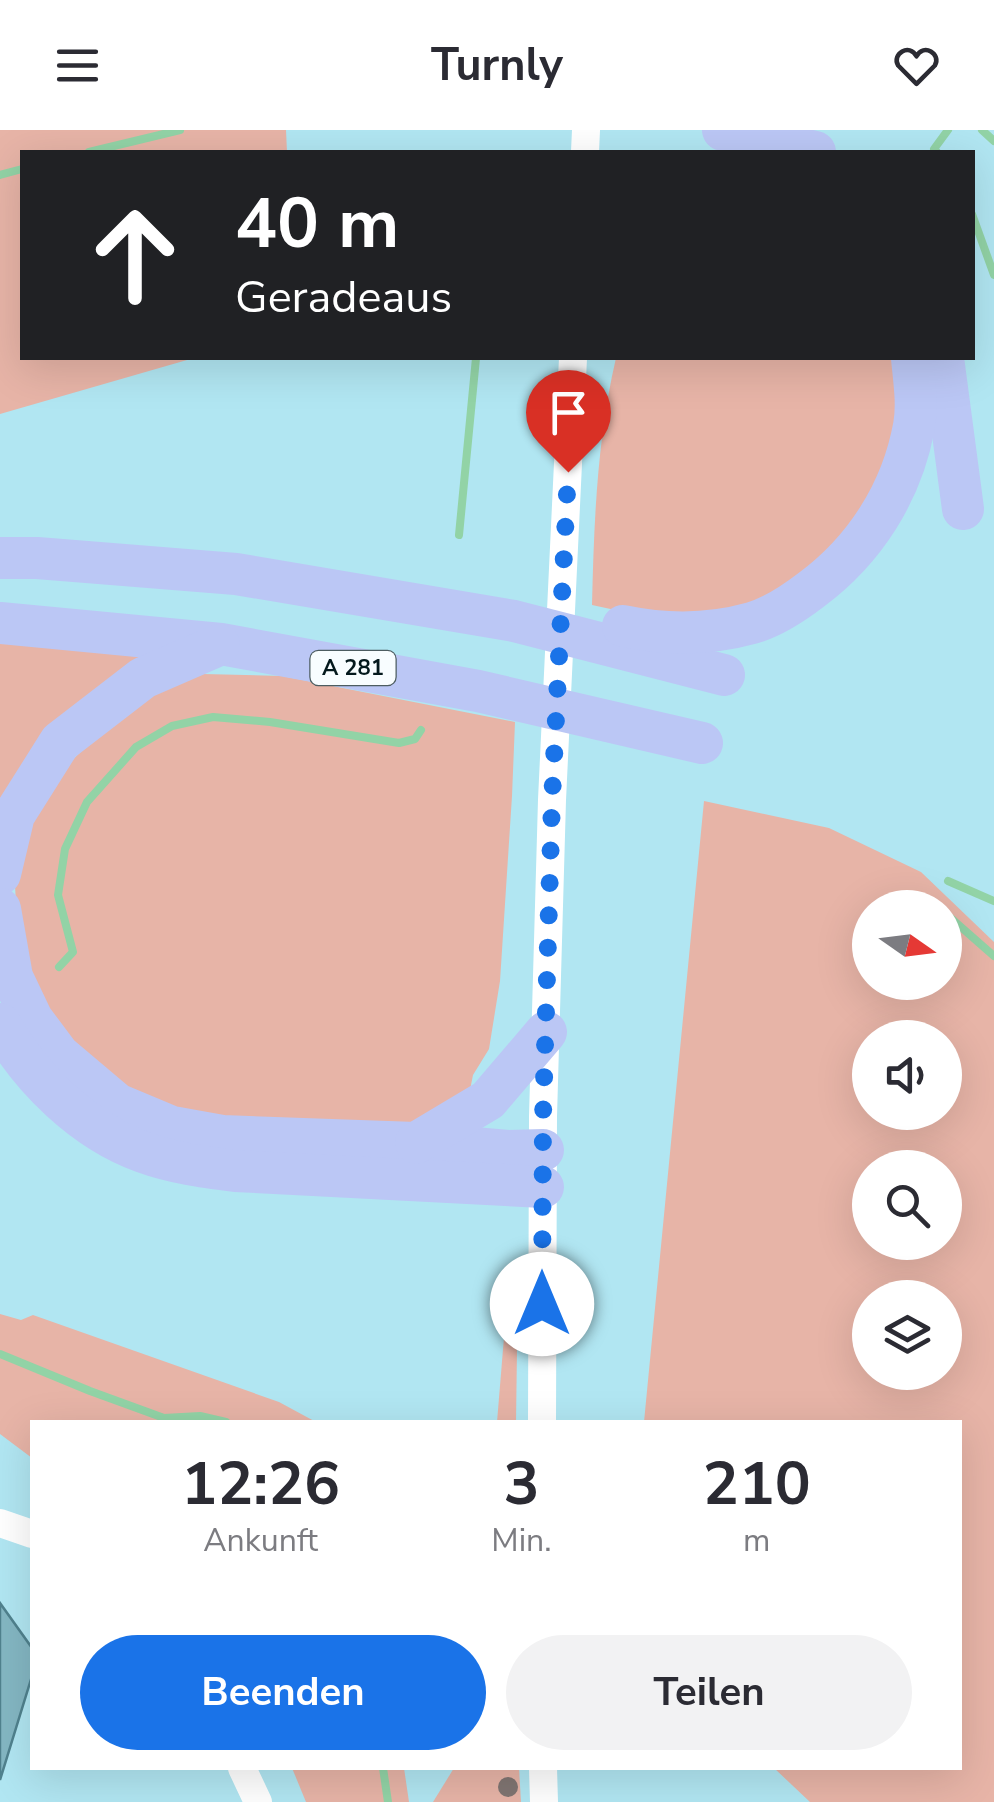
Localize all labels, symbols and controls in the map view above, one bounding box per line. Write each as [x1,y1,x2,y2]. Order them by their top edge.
text: Turnly [431,35,563,96]
icon: menu [50,38,105,93]
icon: heart [889,38,944,93]
text: 40 m [235,176,399,272]
icon: ahead [70,190,200,320]
text: Geradeaus [235,267,452,328]
pin [526,370,611,473]
icon: arrive [541,385,596,440]
road number: A 281 [310,651,396,685]
north arrow [852,890,962,1000]
map controls [852,890,962,1390]
button: sound [852,1020,962,1130]
button: search [852,1150,962,1260]
position arrow [490,1252,594,1356]
button: layers [852,1280,962,1390]
text: 12:26 [181,1443,340,1525]
text: 3 [503,1443,539,1525]
text: 210 [703,1443,811,1525]
text: Ankunft [203,1519,318,1562]
text: Min. [491,1519,552,1562]
text: m [743,1519,770,1562]
button: Beenden [80,1635,486,1750]
button: Teilen [506,1635,912,1750]

